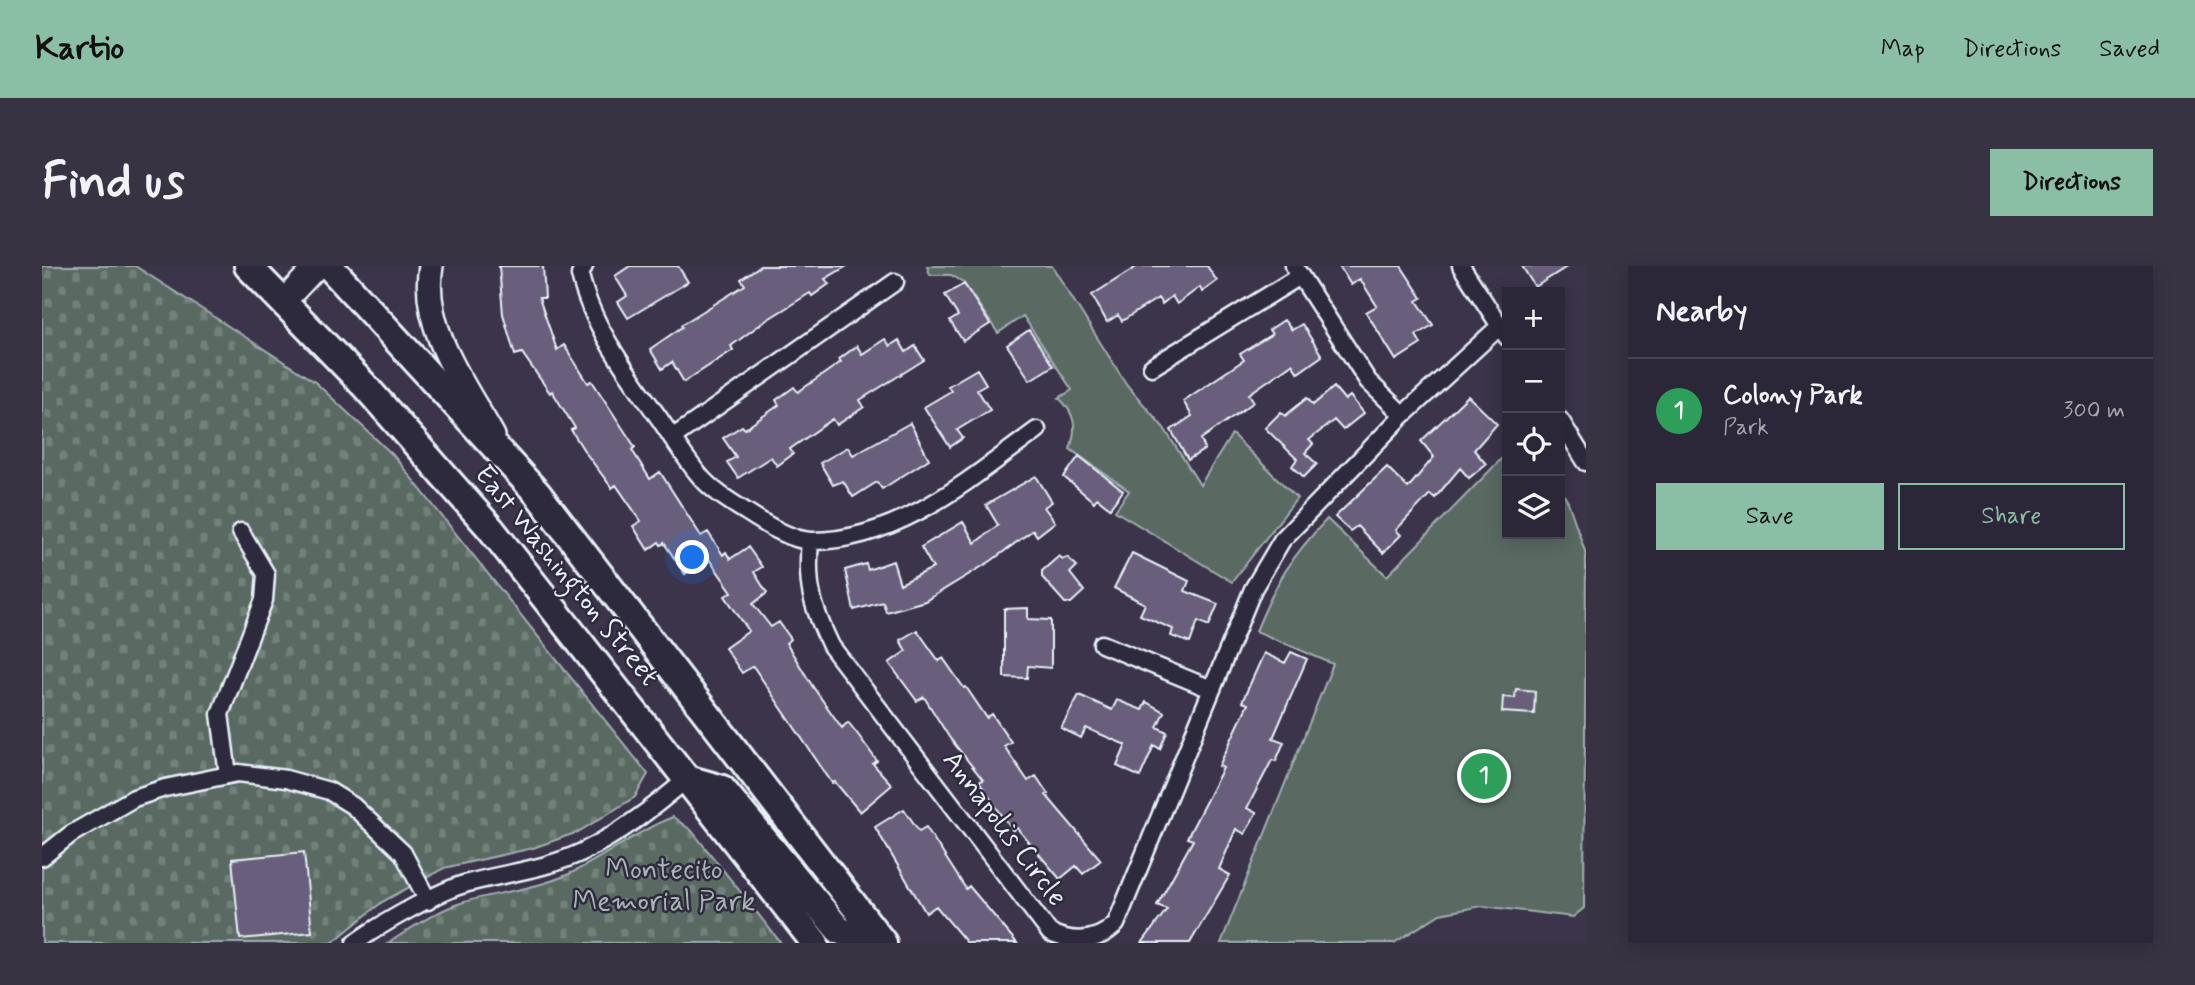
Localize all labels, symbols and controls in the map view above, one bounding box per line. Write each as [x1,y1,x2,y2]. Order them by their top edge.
text: Kartio [35,27,124,71]
text: Map [1881,34,1925,65]
text: Directions [1963,34,2061,65]
text: Saved [2099,34,2160,65]
button: Directions [1990,149,2153,216]
text: Find us [42,150,185,215]
map controls [1502,287,1565,539]
button: + [1502,287,1565,350]
text: Nearby [1656,292,1747,331]
button: − [1502,350,1565,413]
text: Colony Park [1723,379,1863,413]
text: 1 [1674,396,1684,426]
text: 300 m [2063,396,2125,426]
button: locate [1502,413,1565,476]
text: Park [1723,413,1769,443]
street label: East Washington Street [463,458,667,696]
button: layers [1502,476,1565,539]
button: Save [1656,483,1884,550]
button: Share [1898,483,2125,550]
your location [675,540,709,574]
street label: Annapolis Circle [933,744,1075,914]
pin: 1 [1461,750,1507,802]
park label: Montecito Memorial Park [573,852,755,921]

